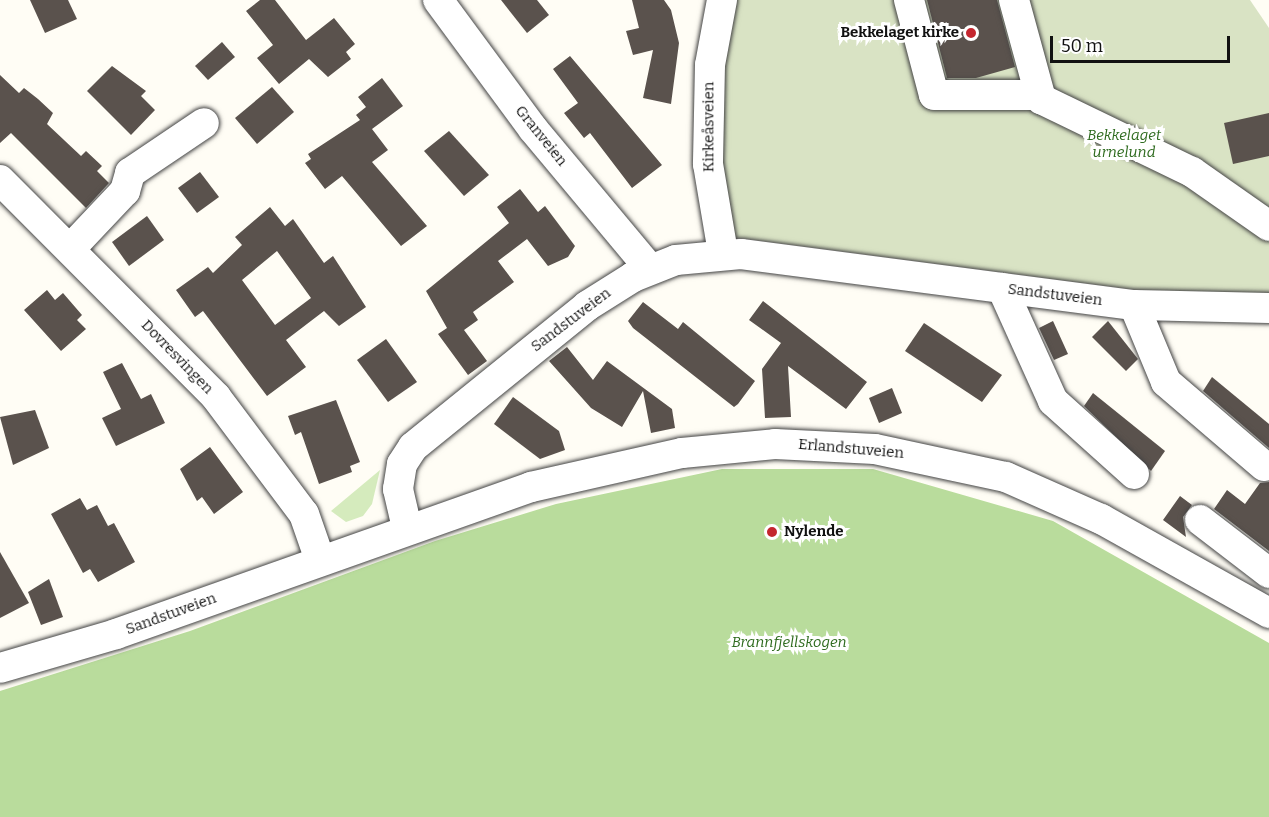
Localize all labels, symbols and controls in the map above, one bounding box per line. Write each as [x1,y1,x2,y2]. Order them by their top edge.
place label: Bekkelaget kirke [841,24,959,42]
scale bar [1053,24,1233,62]
marker: Bekkelaget kirke [964,26,978,40]
text: 50 m [1061,35,1103,57]
street label: Kirkeåsveien [700,82,718,172]
street label: Granveien [511,102,571,170]
park label: Bekkelaget urnelund [1087,126,1161,161]
street label: Sandstuveien [1007,280,1103,310]
street label: Sandstuveien [528,284,614,356]
street label: Dovresvingen [137,316,217,398]
street label: Erlandstuveien [797,435,905,463]
place label: Nylende [784,523,843,541]
marker: Nylende [765,525,779,539]
street label: Sandstuveien [123,589,219,639]
park label: Brannfjellskogen [731,634,847,652]

